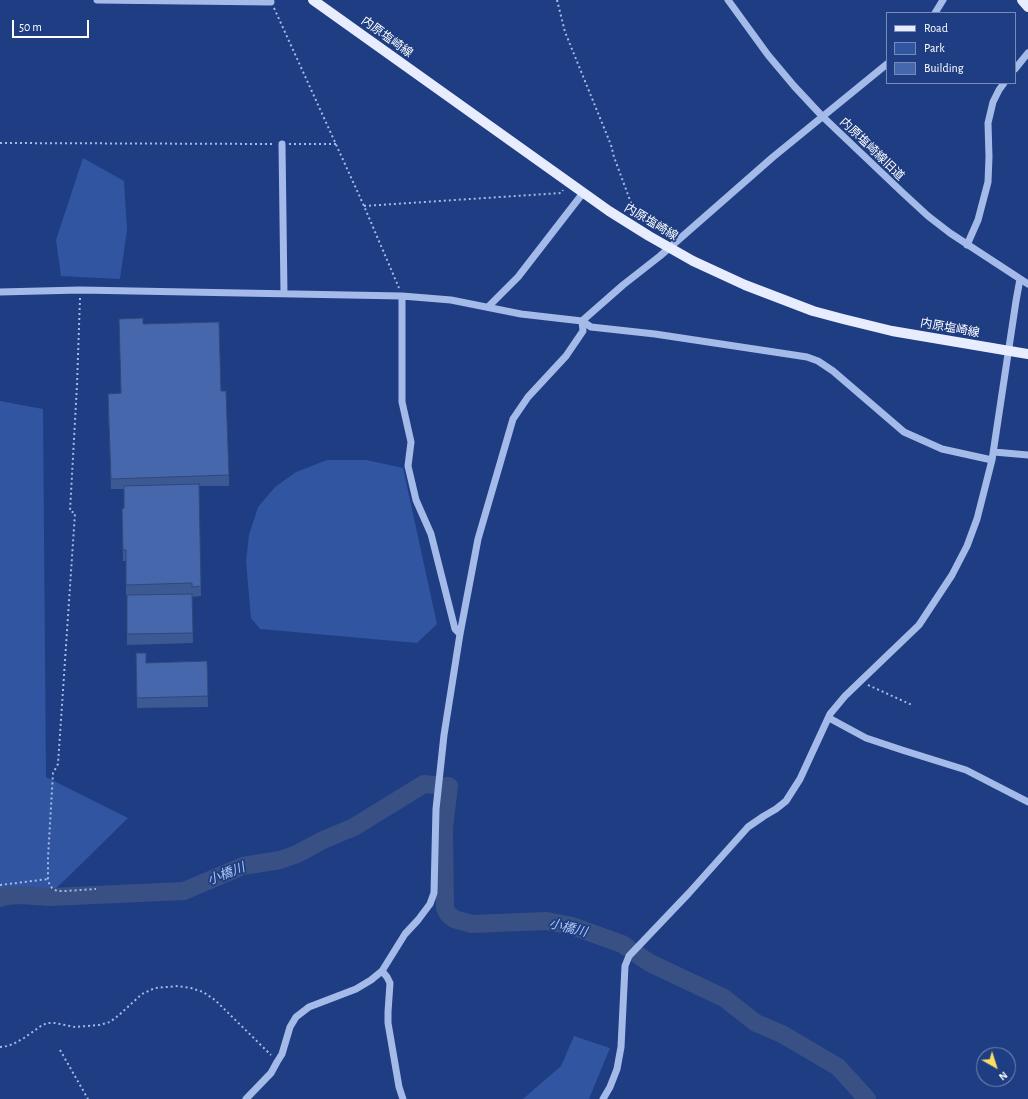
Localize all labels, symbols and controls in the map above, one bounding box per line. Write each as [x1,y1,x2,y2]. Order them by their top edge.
scale bar [14,12,91,38]
legend [886,12,1016,84]
street label: 内原塩崎線 [358,14,416,60]
text: 50 m [19,21,42,33]
text: Road [924,22,948,34]
text: Park [924,42,945,54]
text: Building [924,62,964,74]
street label: 内原塩崎線旧道 [837,115,907,183]
street label: 内原塩崎線 [622,200,680,244]
street label: 内原塩崎線 [919,316,981,340]
water label: 小橋川 [205,860,247,888]
water label: 小橋川 [547,916,589,940]
north arrow [976,1047,1016,1087]
text: N [997,1069,1010,1083]

